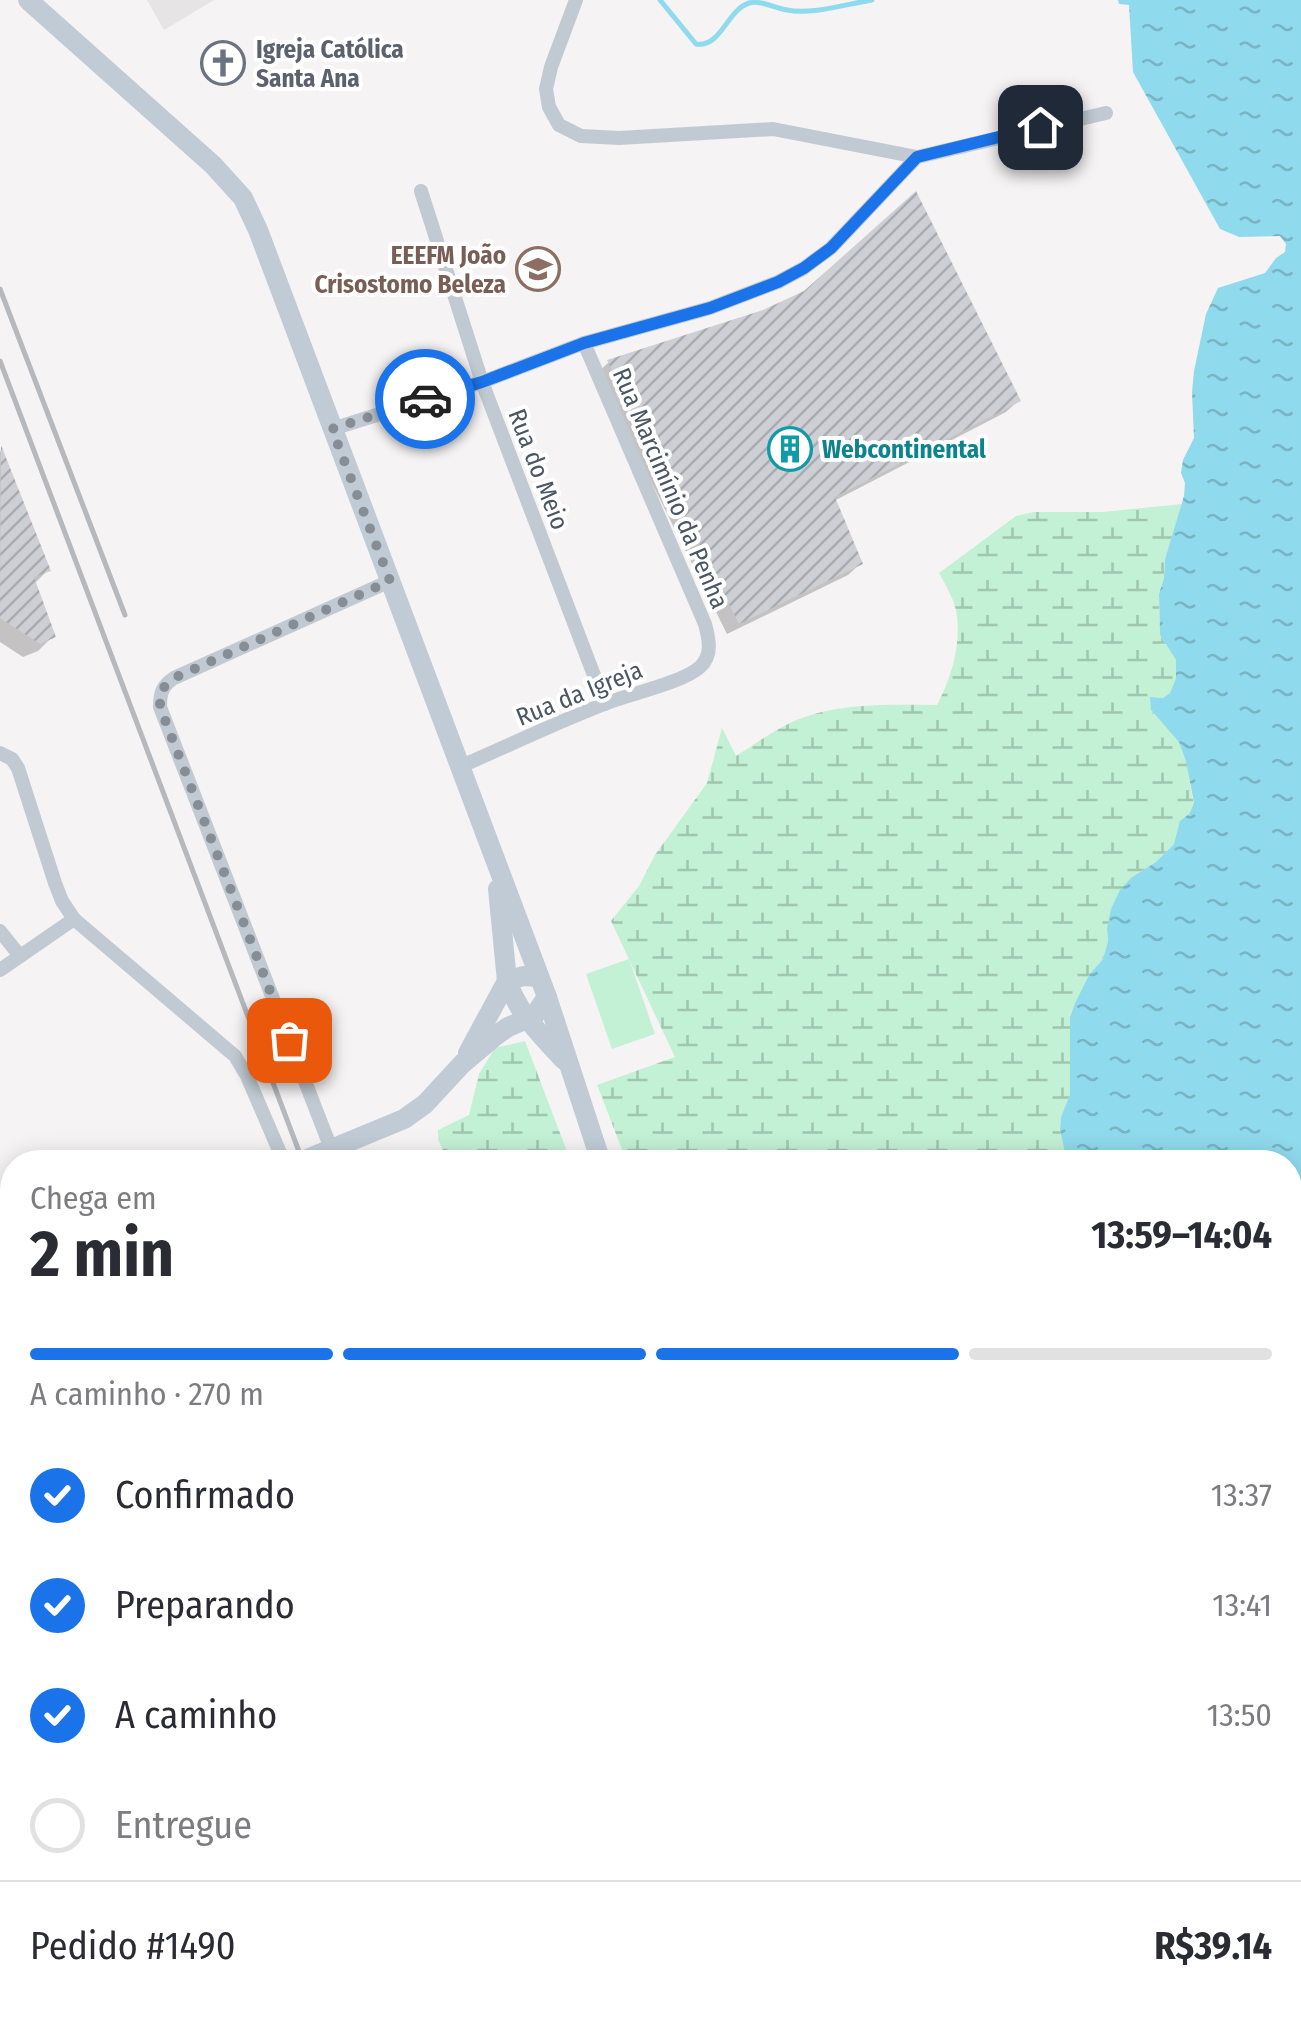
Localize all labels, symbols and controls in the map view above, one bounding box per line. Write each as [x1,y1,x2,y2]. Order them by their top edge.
place label: Igreja Católica Santa Ana [256,35,404,94]
church icon: Igreja Católica Santa Ana [200,40,246,86]
pin [998,85,1083,170]
icon: home [1013,100,1068,155]
place label: EEEFM João Crisostomo Beleza [315,241,506,300]
school or university icon: EEEFM João Crisostomo Beleza [515,246,561,292]
courier [375,349,475,449]
street label: Rua Marcimínio da Penha [606,363,734,613]
icon: car [398,372,453,427]
street label: Rua do Meio [501,405,575,534]
building icon: Webcontinental [767,426,813,472]
place label: Webcontinental [822,435,986,465]
street label: Rua da Igreja [512,655,647,733]
pin [247,998,332,1083]
icon: bag [262,1013,317,1068]
text: Chega em [30,1179,157,1217]
text: 13:59–14:04 [1091,1212,1272,1258]
text: 2 min [30,1215,174,1293]
text: A caminho · 270 m [30,1375,264,1413]
icon: check [30,1468,85,1523]
text: Confirmado [115,1472,295,1518]
text: 13:37 [1211,1476,1272,1514]
icon: check [30,1578,85,1633]
text: Preparando [115,1582,295,1628]
text: 13:41 [1212,1586,1272,1624]
icon: check [30,1688,85,1743]
text: A caminho [115,1692,277,1738]
text: 13:50 [1207,1696,1272,1734]
text: Entregue [115,1802,252,1848]
text: Pedido #1490 [30,1923,235,1969]
text: R$39.14 [1154,1923,1272,1969]

